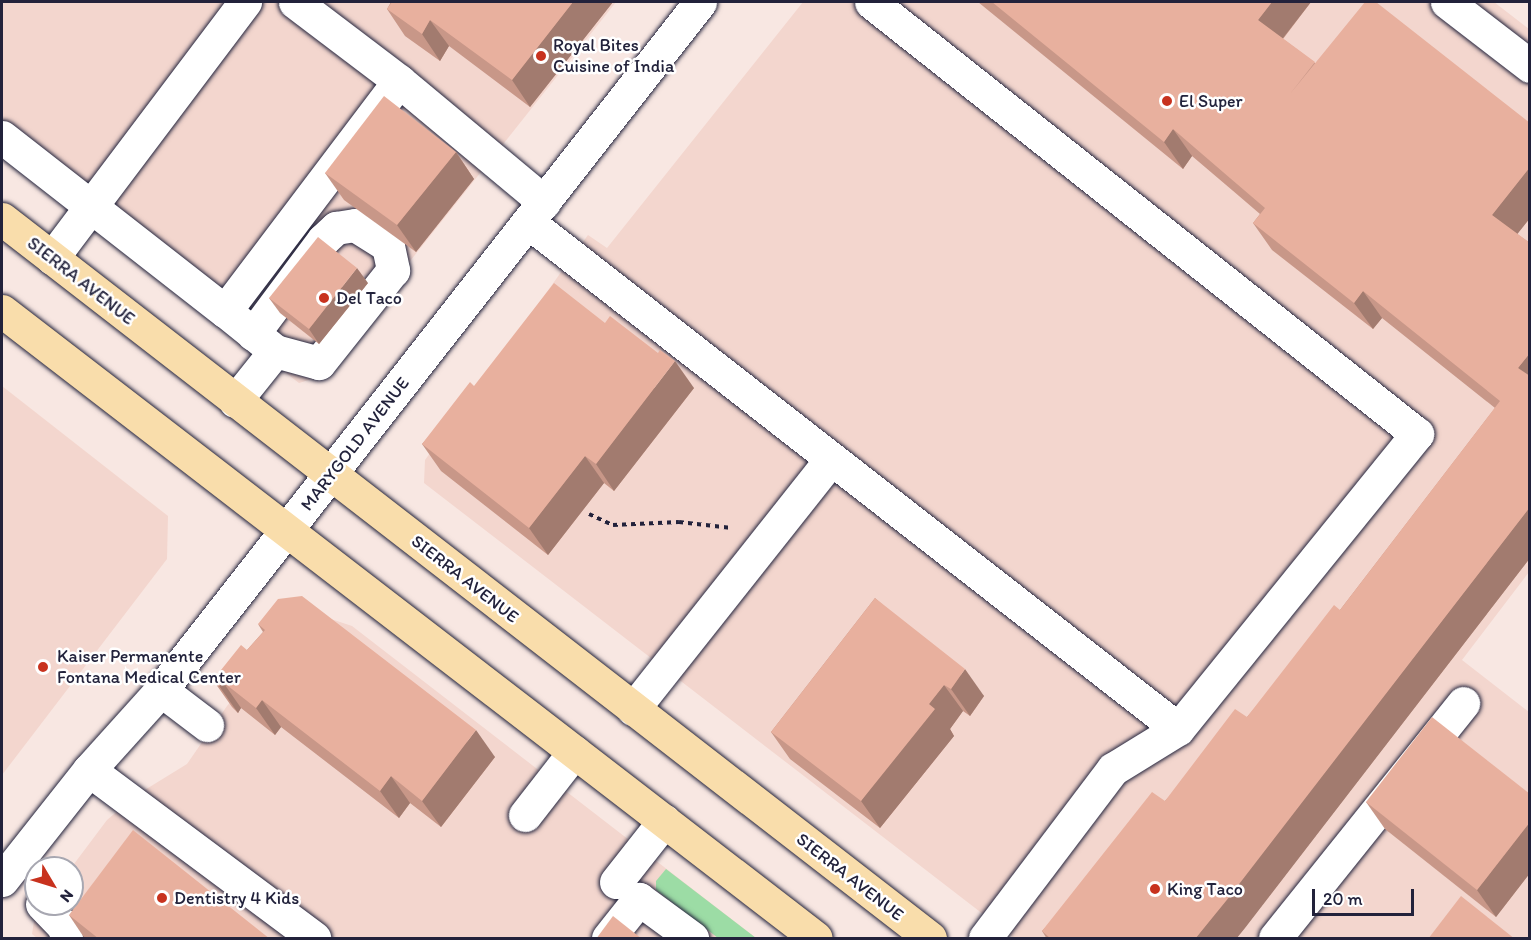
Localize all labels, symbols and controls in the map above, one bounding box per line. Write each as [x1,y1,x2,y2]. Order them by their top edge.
place label: Royal Bites Cuisine of India [553,35,674,78]
marker: Royal Bites Cuisine of India [534,49,548,63]
place label: El Super [1179,90,1243,112]
marker: El Super [1160,94,1174,108]
street label: SIERRA AVENUE [23,232,139,330]
place label: Del Taco [336,287,401,309]
marker: Del Taco [317,291,331,305]
street label: MARYGOLD AVENUE [296,373,414,515]
street label: SIERRA AVENUE [407,530,523,628]
place label: Kaiser Permanente Fontana Medical Center [57,646,241,688]
marker: Kaiser Permanente Fontana Medical Center [34,658,52,676]
street label: SIERRA AVENUE [792,828,908,926]
north arrow [24,856,84,916]
scale bar [1315,877,1417,915]
place label: King Taco [1167,878,1242,900]
marker: King Taco [1148,882,1162,896]
text: N [56,886,78,906]
place label: Dentistry 4 Kids [174,887,299,909]
text: 20 m [1323,888,1363,910]
marker: Dentistry 4 Kids [155,891,169,905]

